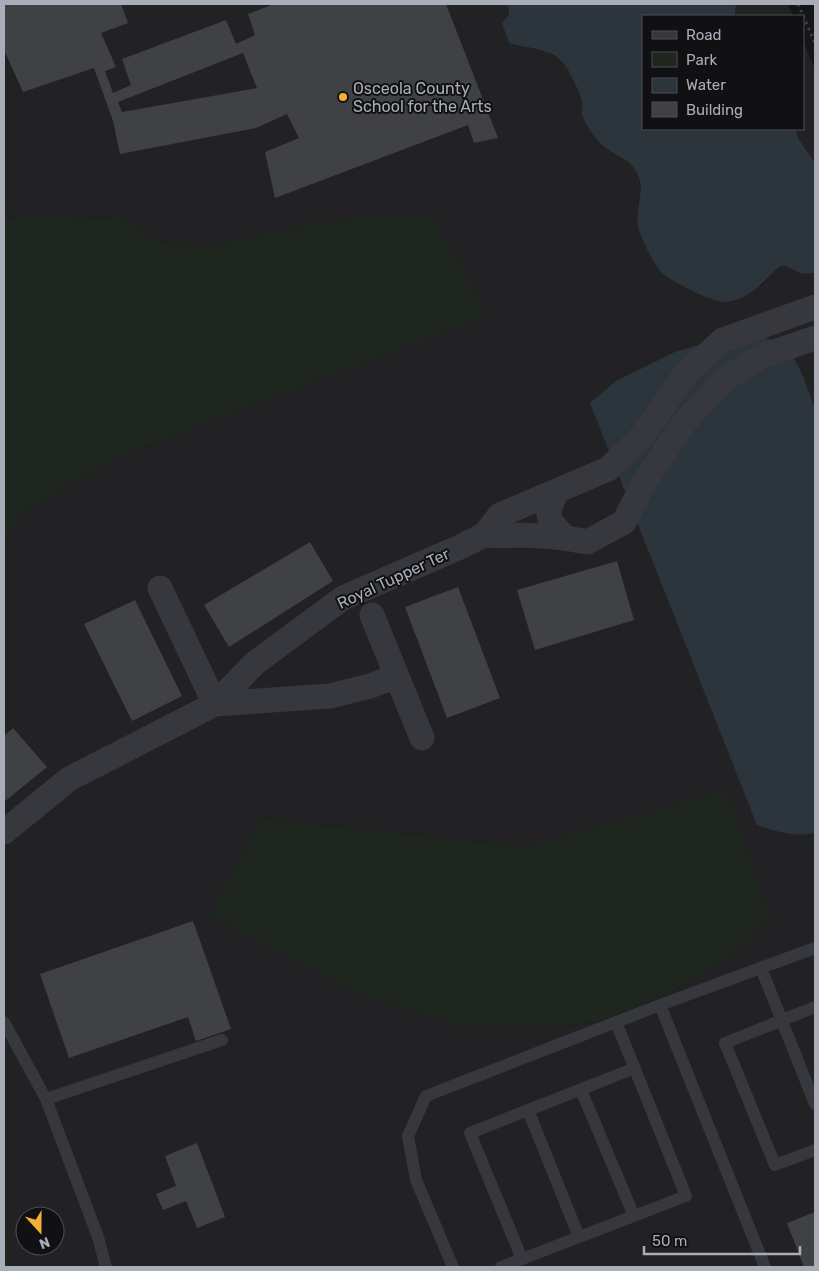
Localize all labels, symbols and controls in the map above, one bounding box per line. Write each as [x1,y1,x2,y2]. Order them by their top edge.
legend [642,15,804,130]
text: Road [686,26,722,44]
text: Park [686,51,717,69]
text: Water [686,76,726,94]
place label: Osceola County School for the Arts [353,79,492,116]
marker: Osceola County School for the Arts [337,91,349,103]
text: Building [686,101,743,119]
street label: Royal Tupper Ter [334,544,452,613]
north arrow [15,1206,65,1256]
scale bar [644,1224,800,1256]
text: 50 m [652,1232,687,1250]
text: N [37,1233,52,1252]

